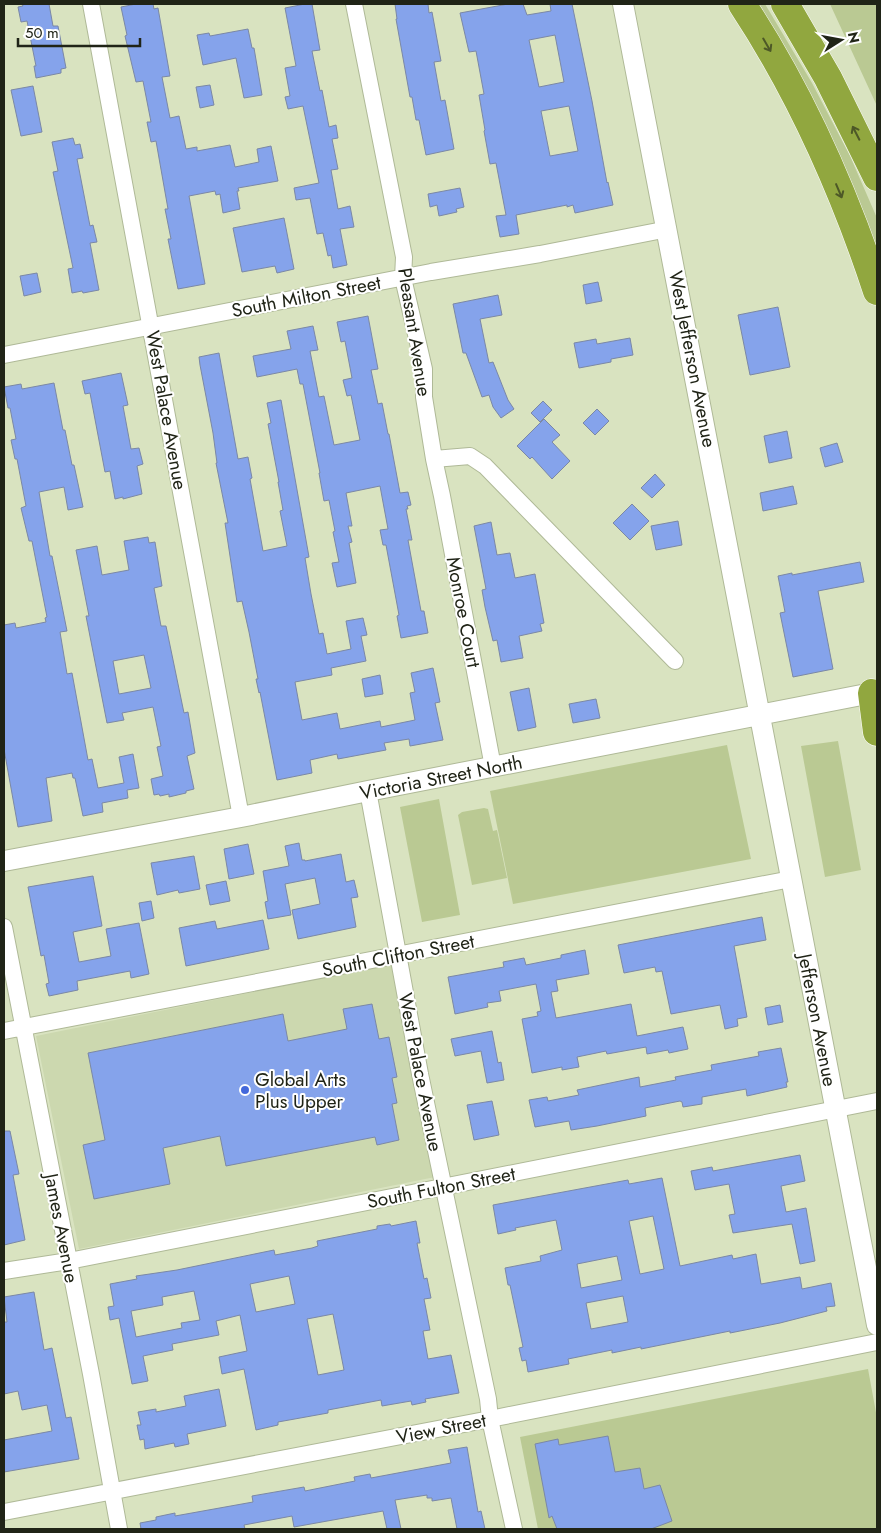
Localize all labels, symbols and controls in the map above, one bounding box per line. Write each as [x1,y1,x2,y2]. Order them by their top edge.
scale bar [18,15,140,47]
north arrow [816,15,866,65]
text: 50 m [25,22,59,44]
text: N [843,30,865,45]
one-way arrow [762,38,772,53]
one-way arrow [851,125,861,140]
one-way arrow [835,183,845,198]
street label: Pleasant Avenue [391,266,438,399]
street label: West Jefferson Avenue [662,268,723,450]
street label: South Milton Street [229,269,384,324]
street label: West Palace Avenue [139,328,194,492]
street label: Monroe Court [440,554,488,670]
street label: Victoria Street North [358,748,525,806]
street label: South Clifton Street [320,927,477,984]
street label: Jefferson Avenue [791,949,844,1089]
street label: West Palace Avenue [392,990,449,1154]
place label: Global Arts Plus Upper [255,1066,346,1115]
marker: Global Arts Plus Upper [239,1084,251,1096]
street label: South Fulton Street [365,1160,518,1215]
street label: James Avenue [37,1168,85,1285]
street label: View Street [394,1406,489,1450]

